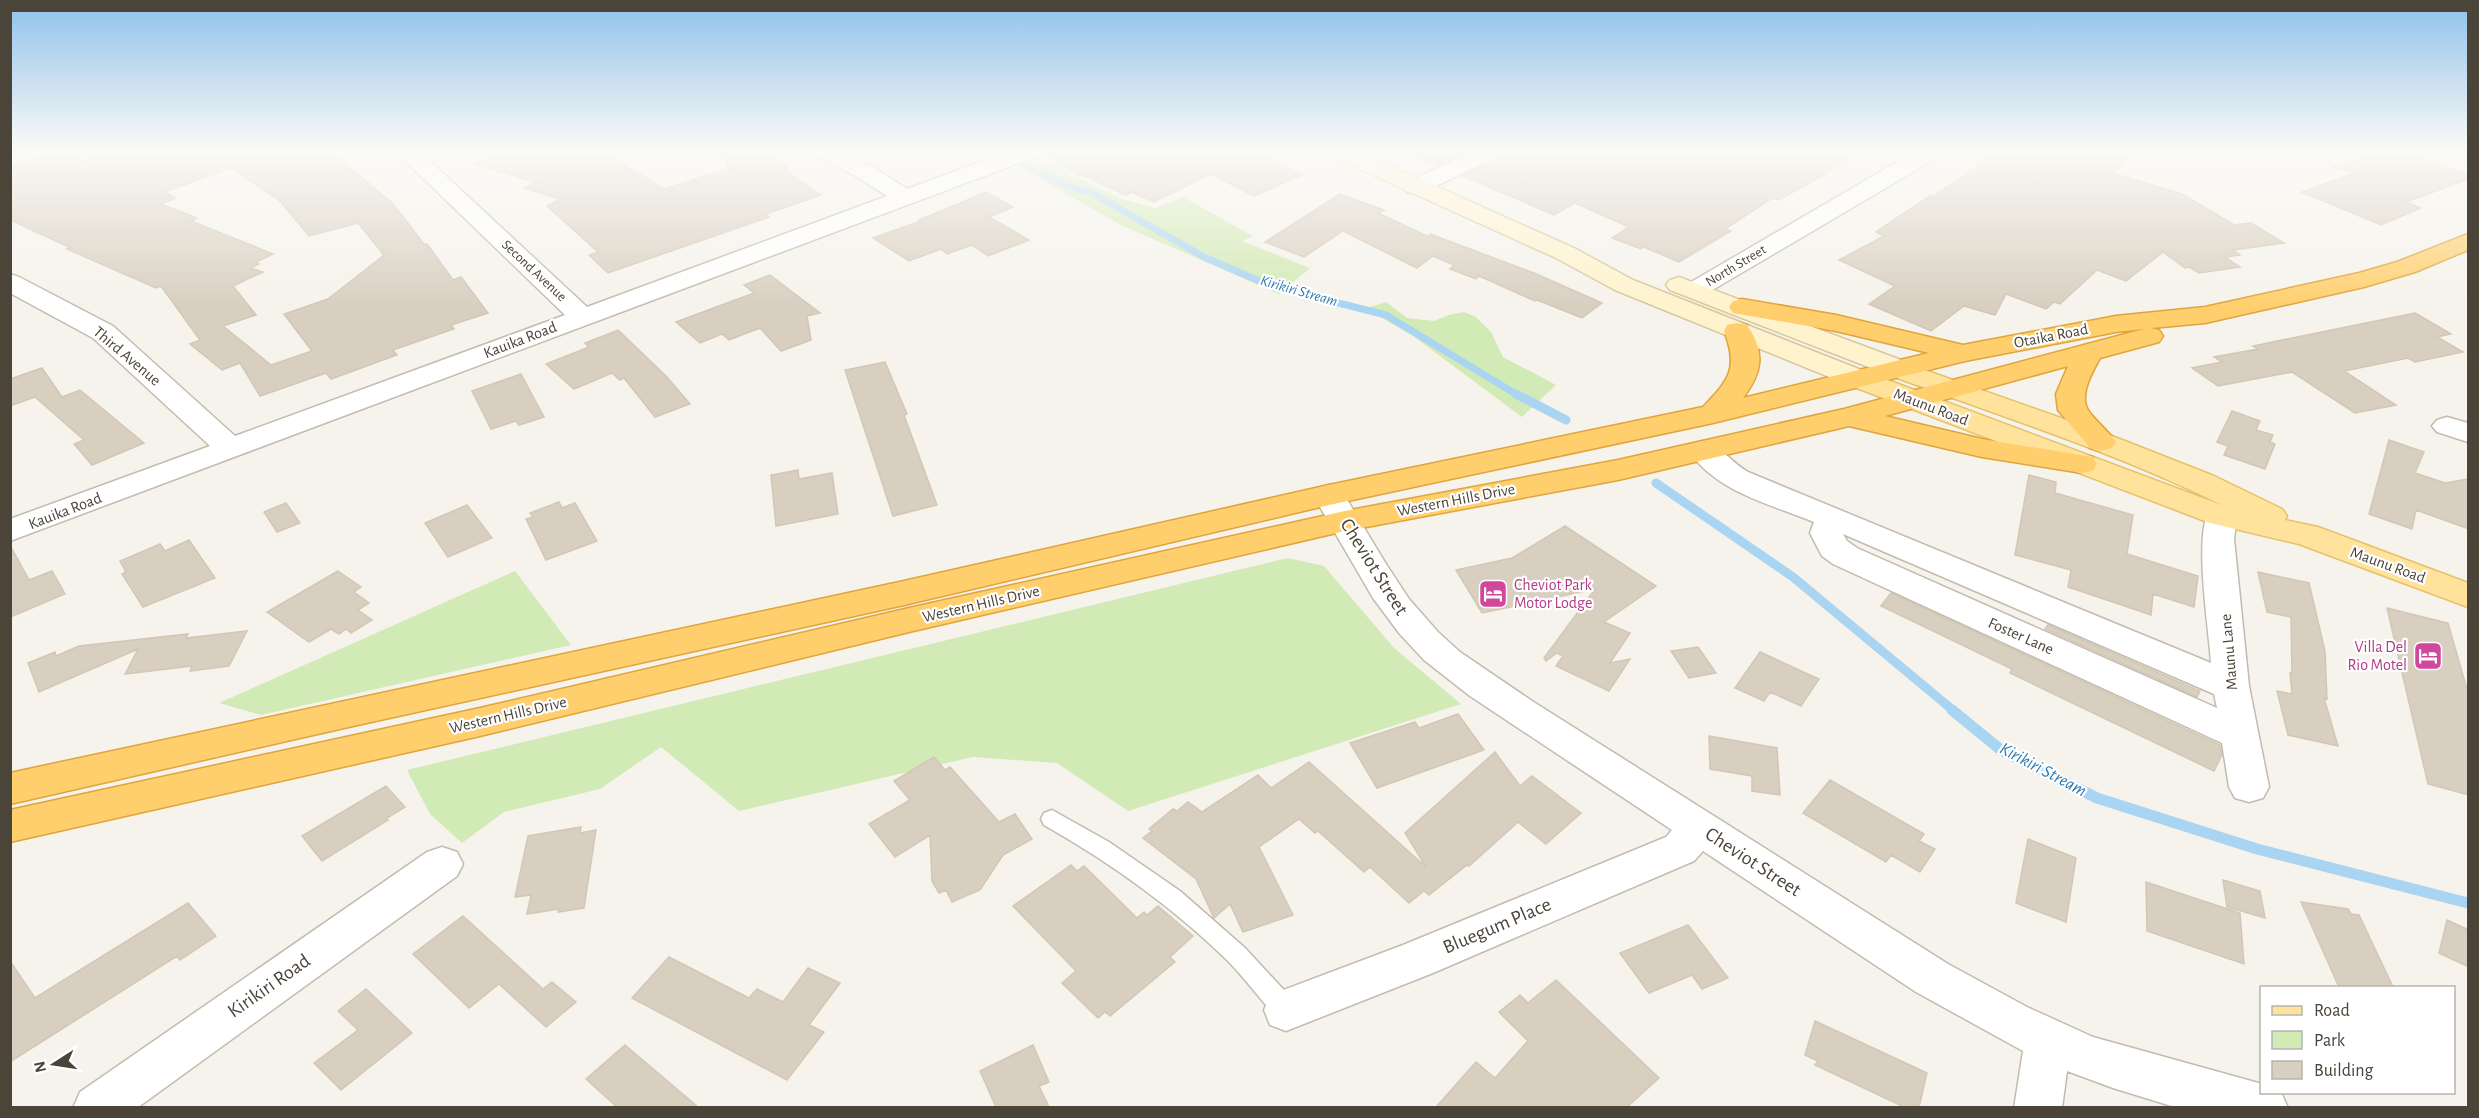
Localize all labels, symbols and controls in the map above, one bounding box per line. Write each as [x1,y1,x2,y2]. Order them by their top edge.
street label: Second Avenue [499,238,569,304]
street label: North Street [1703,242,1769,289]
water label: Kirikiri Stream [1259,273,1339,309]
street label: Kauika Road [481,319,559,361]
street label: Otaika Road [2012,321,2090,351]
street label: Third Avenue [90,323,164,389]
street label: Maunu Road [1891,385,1971,429]
street label: Western Hills Drive [1396,481,1516,519]
street label: Kauika Road [26,490,104,532]
street label: Cheviot Street [1336,515,1412,619]
street label: Maunu Road [2348,544,2428,586]
place label: Cheviot Park Motor Lodge [1514,577,1593,611]
hotel icon: Cheviot Park Motor Lodge [1477,578,1509,610]
street label: Western Hills Drive [921,583,1041,625]
street label: Maunu Lane [2218,613,2240,691]
street label: Foster Lane [1986,615,2056,657]
place label: Villa Del Rio Motel [2347,639,2407,673]
hotel icon: Villa Del Rio Motel [2412,640,2444,672]
street label: Western Hills Drive [448,694,568,736]
water label: Kirikiri Stream [1997,740,2089,800]
street label: Cheviot Street [1701,824,1805,901]
street label: Bluegum Place [1440,894,1554,958]
street label: Kirikiri Road [224,950,314,1022]
legend [2260,986,2455,1094]
text: Road [2314,1002,2350,1020]
text: Park [2314,1032,2346,1050]
north arrow [24,1034,84,1094]
text: N [31,1060,49,1074]
text: Building [2314,1062,2374,1080]

